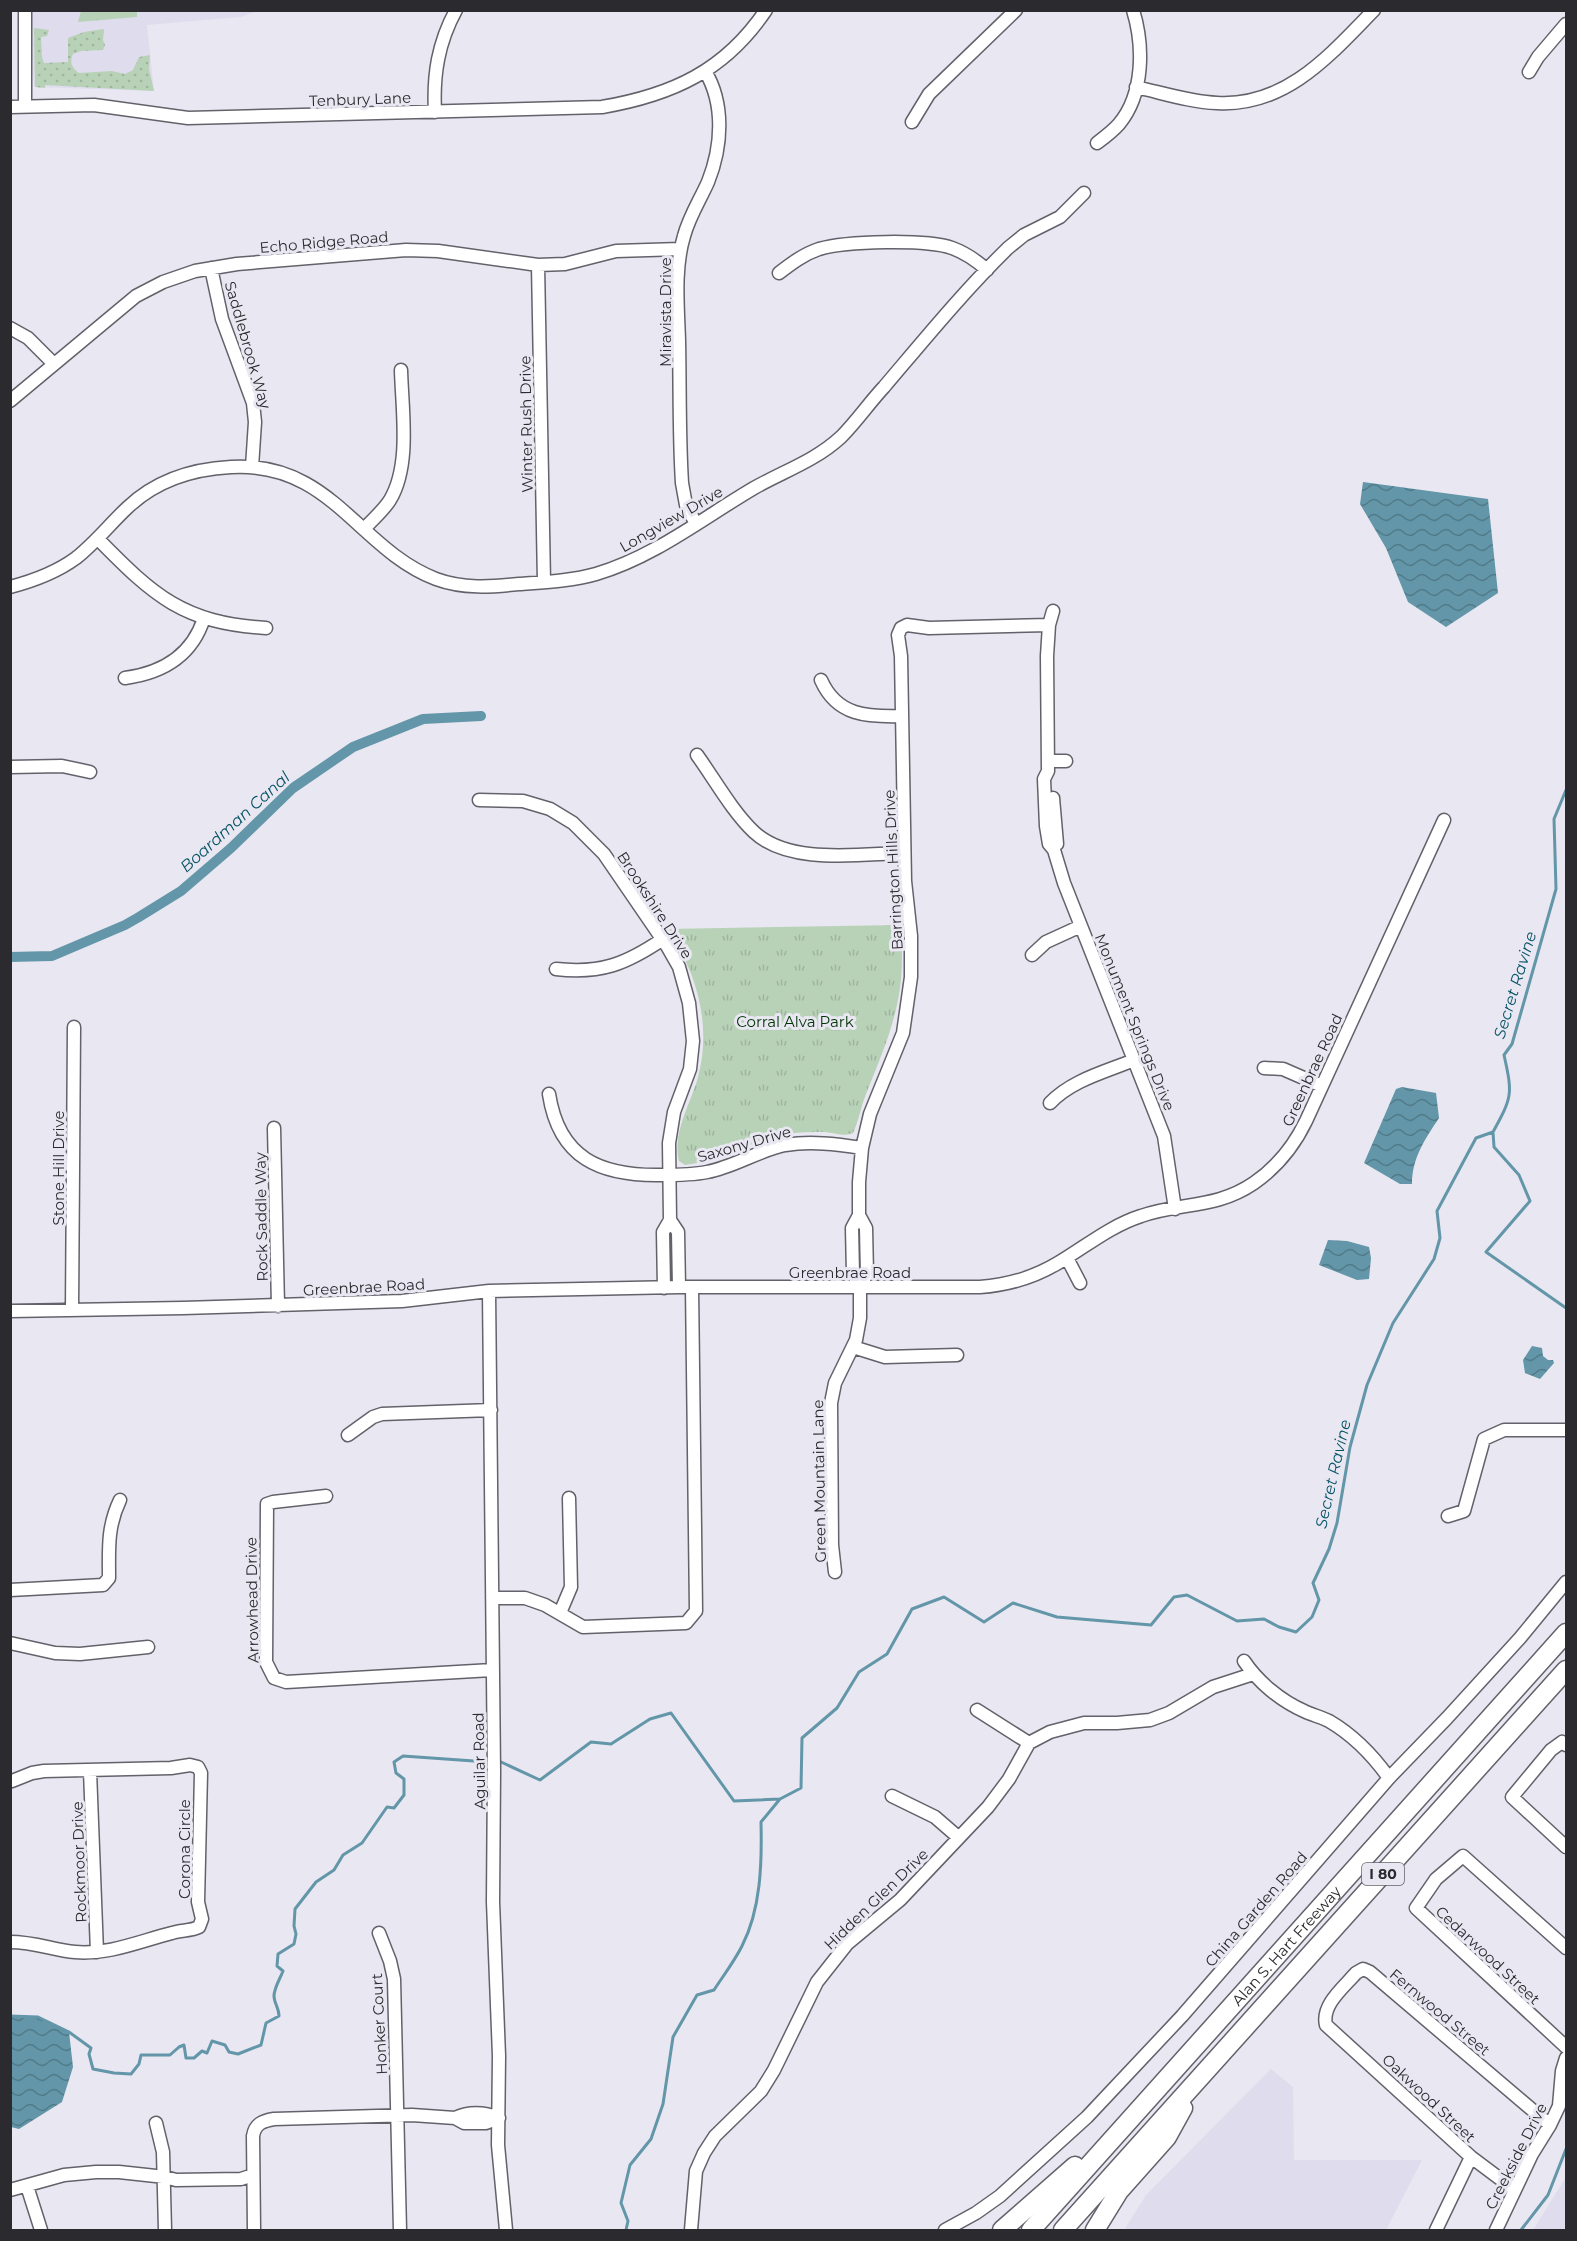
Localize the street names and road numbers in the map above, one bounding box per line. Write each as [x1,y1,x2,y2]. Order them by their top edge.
street label: Tenbury Lane [309,88,411,110]
street label: Echo Ridge Road [259,227,389,257]
street label: Miravista Drive [656,257,675,367]
street label: Saddlebrook Way [221,279,276,412]
street label: Winter Rush Drive [515,355,537,493]
street label: Longview Drive [616,482,726,556]
street label: Barrington Hills Drive [879,789,907,951]
street label: Brookshire Drive [613,848,697,962]
street label: Monument Springs Drive [1091,931,1179,1113]
street label: Greenbrae Road [1278,1011,1346,1129]
street label: Stone Hill Drive [49,1110,68,1226]
street label: Saxony Drive [695,1122,793,1166]
street label: Rock Saddle Way [250,1151,272,1282]
street label: Greenbrae Road [789,1263,911,1282]
street label: Greenbrae Road [302,1274,426,1300]
street label: Green Mountain Lane [808,1399,830,1563]
street label: Arrowhead Drive [241,1537,263,1663]
street label: Aguilar Road [469,1712,489,1810]
street label: Corona Circle [175,1799,194,1899]
street label: Rockmoor Drive [67,1801,91,1923]
street label: Hidden Glen Drive [820,1844,932,1954]
street label: China Garden Road [1201,1847,1311,1971]
road number: I 80 [1362,1863,1404,1885]
street label: Alan S. Hart Freeway [1227,1881,1345,2009]
street label: Cedarwood Street [1432,1902,1544,2008]
street label: Fernwood Street [1386,1964,1494,2060]
street label: Honker Court [367,1973,391,2075]
street label: Oakwood Street [1378,2050,1480,2146]
street label: Creekside Drive [1481,2100,1551,2212]

